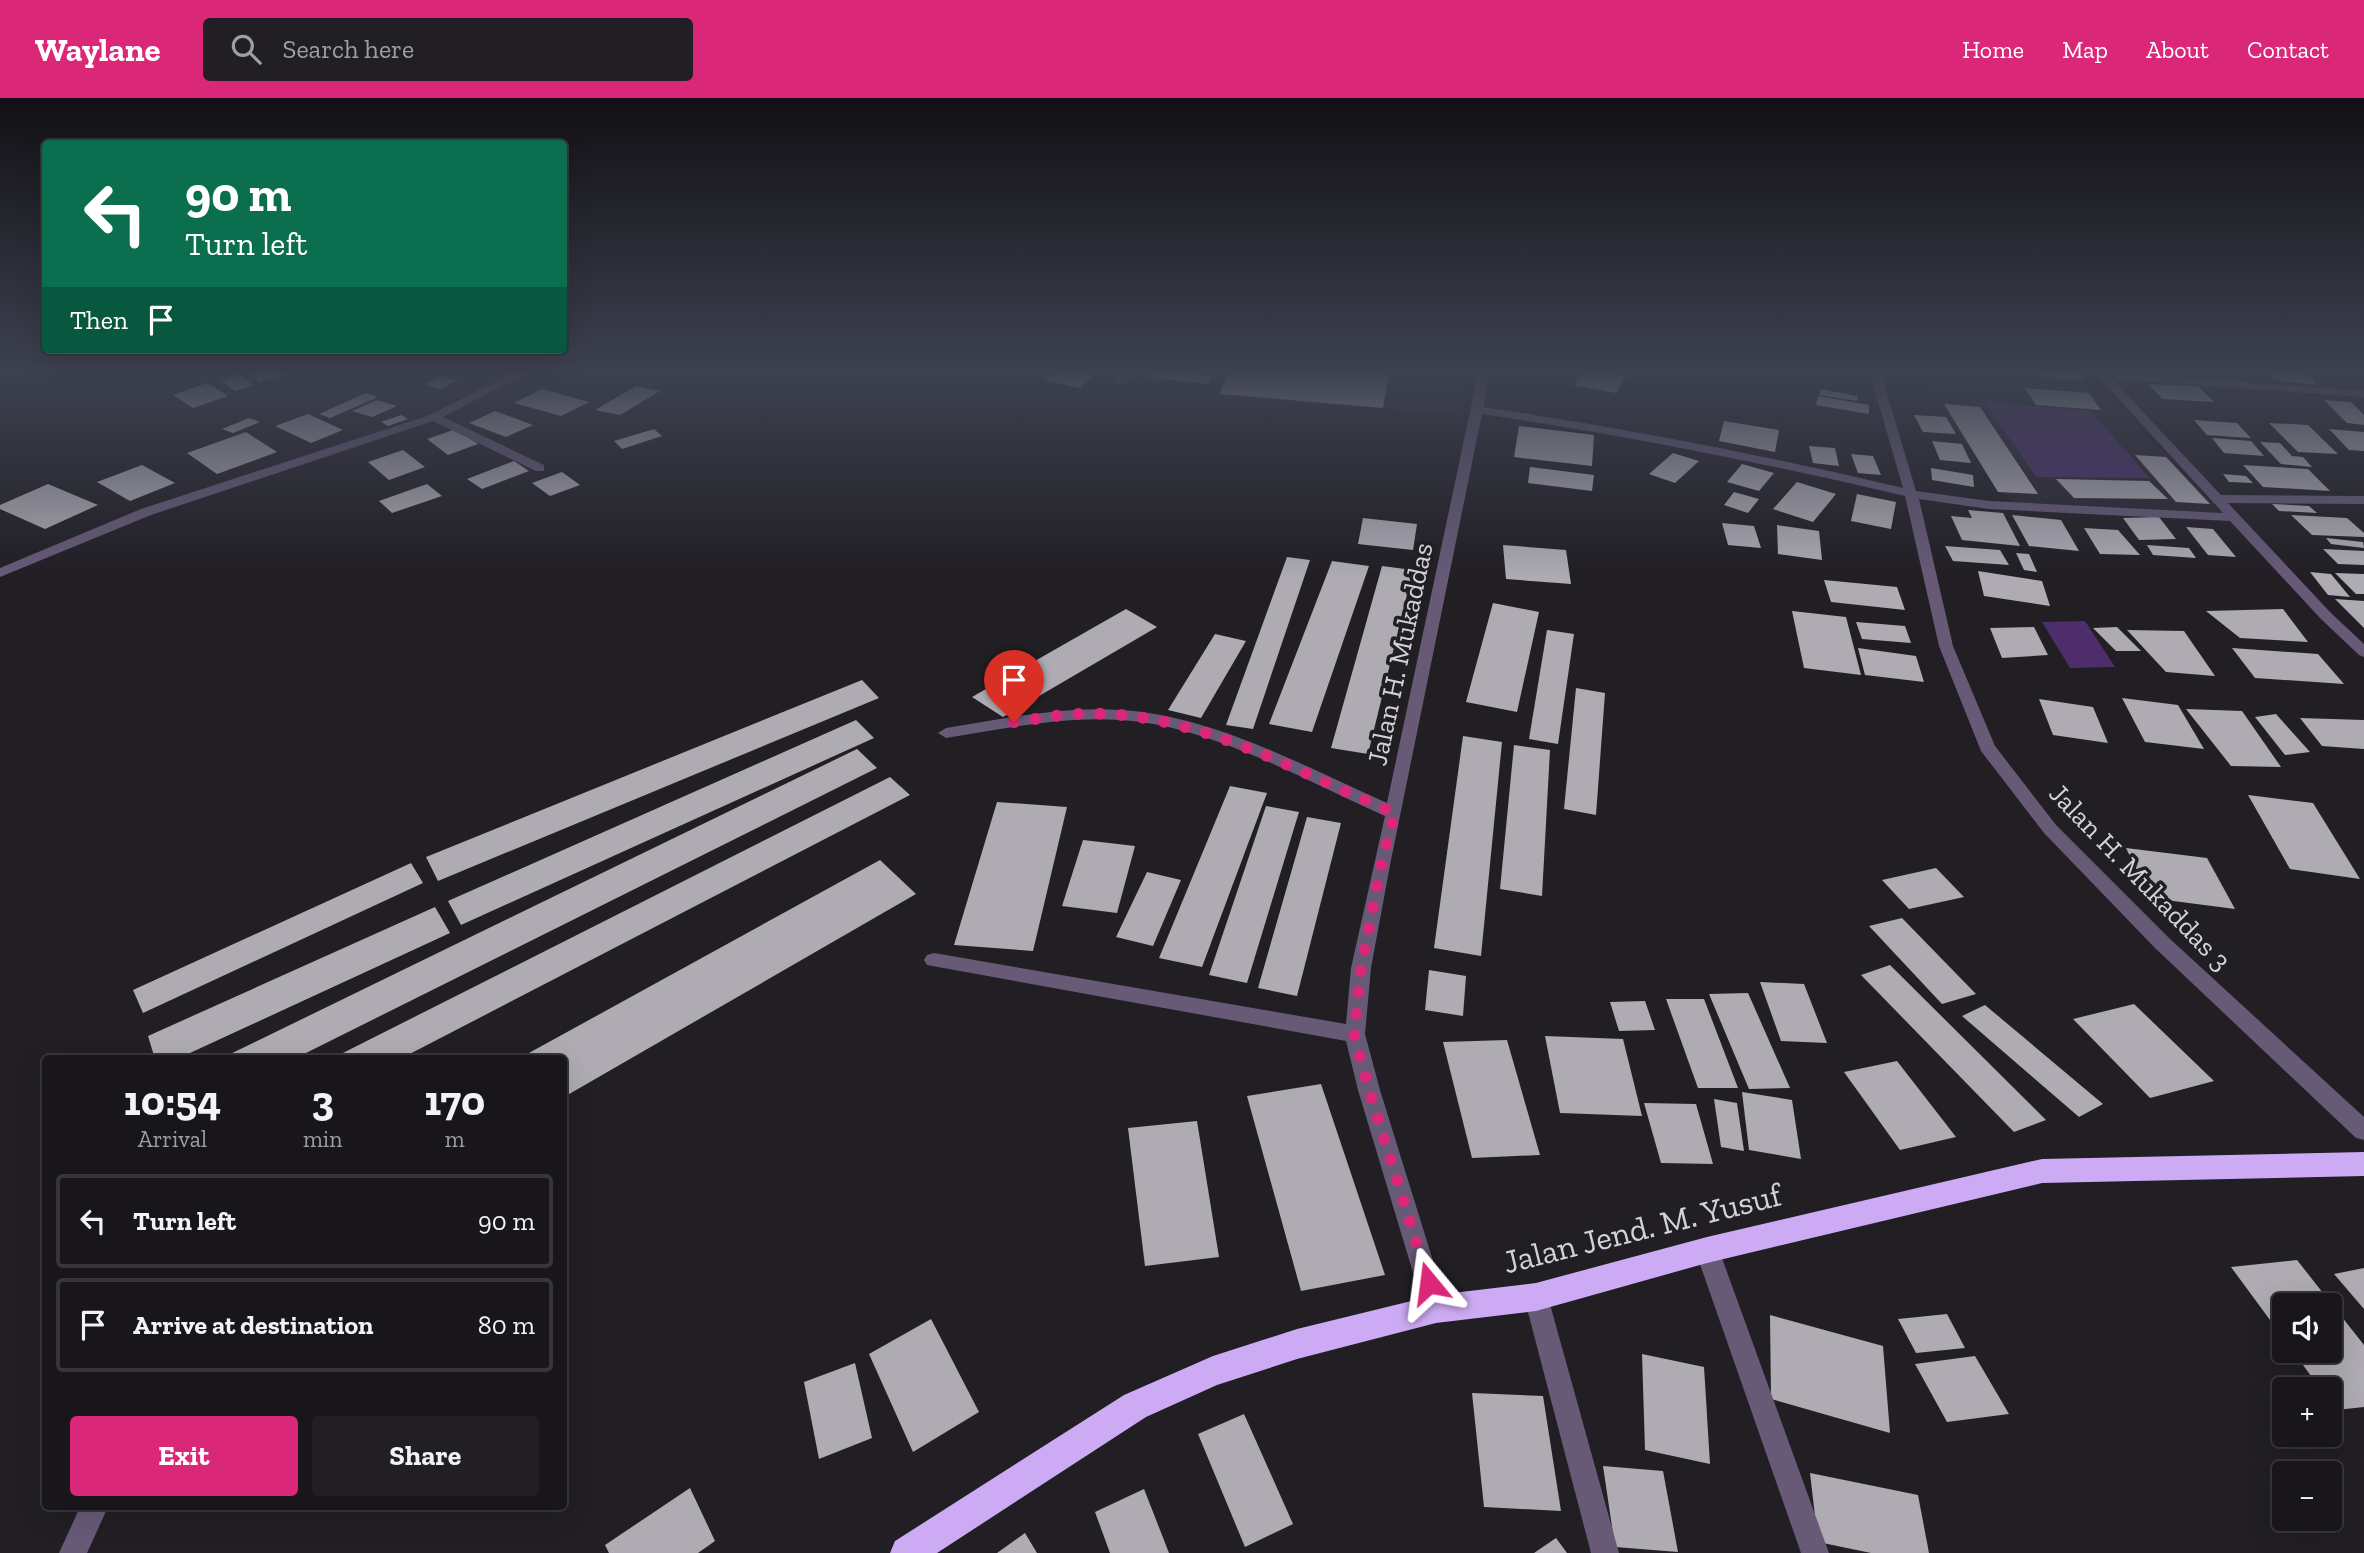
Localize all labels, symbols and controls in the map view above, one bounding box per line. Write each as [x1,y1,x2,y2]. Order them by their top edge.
search box [203,18,693,81]
text: Waylane [35,30,161,69]
icon: search [227,30,265,68]
text: Search here [283,33,414,65]
text: Home [1962,35,2024,64]
text: Map [2062,35,2108,64]
text: About [2146,35,2209,64]
text: Contact [2247,35,2329,64]
text: 90 m [185,165,292,224]
icon: left [70,168,161,259]
text: Turn left [185,225,307,263]
icon: arrive [142,301,180,339]
text: Then [70,304,128,336]
street label: Jalan H. Mukaddas [1360,540,1440,768]
pin [984,650,1044,722]
icon: arrive [995,661,1033,699]
street label: Jalan H. Mukaddas 3 [2042,777,2238,977]
text: 10:54 [124,1075,221,1126]
text: 3 [311,1075,334,1126]
text: 170 [424,1075,485,1126]
text: Arrival [138,1125,207,1153]
text: min [303,1125,342,1153]
text: m [445,1125,465,1153]
street label: Jalan Jend. M. Yusuf [1499,1174,1787,1281]
icon: left [74,1202,112,1240]
text: Turn left [133,1205,236,1237]
text: 90 m [478,1205,535,1237]
position arrow [1392,1246,1466,1320]
map controls [2272,1293,2342,1531]
button: sound [2272,1293,2342,1363]
icon: arrive [74,1306,112,1344]
text: Arrive at destination [133,1309,373,1341]
text: 80 m [478,1309,535,1341]
button: + [2272,1377,2342,1447]
button: Exit [70,1416,298,1496]
button: Share [312,1416,539,1496]
button: − [2272,1461,2342,1531]

